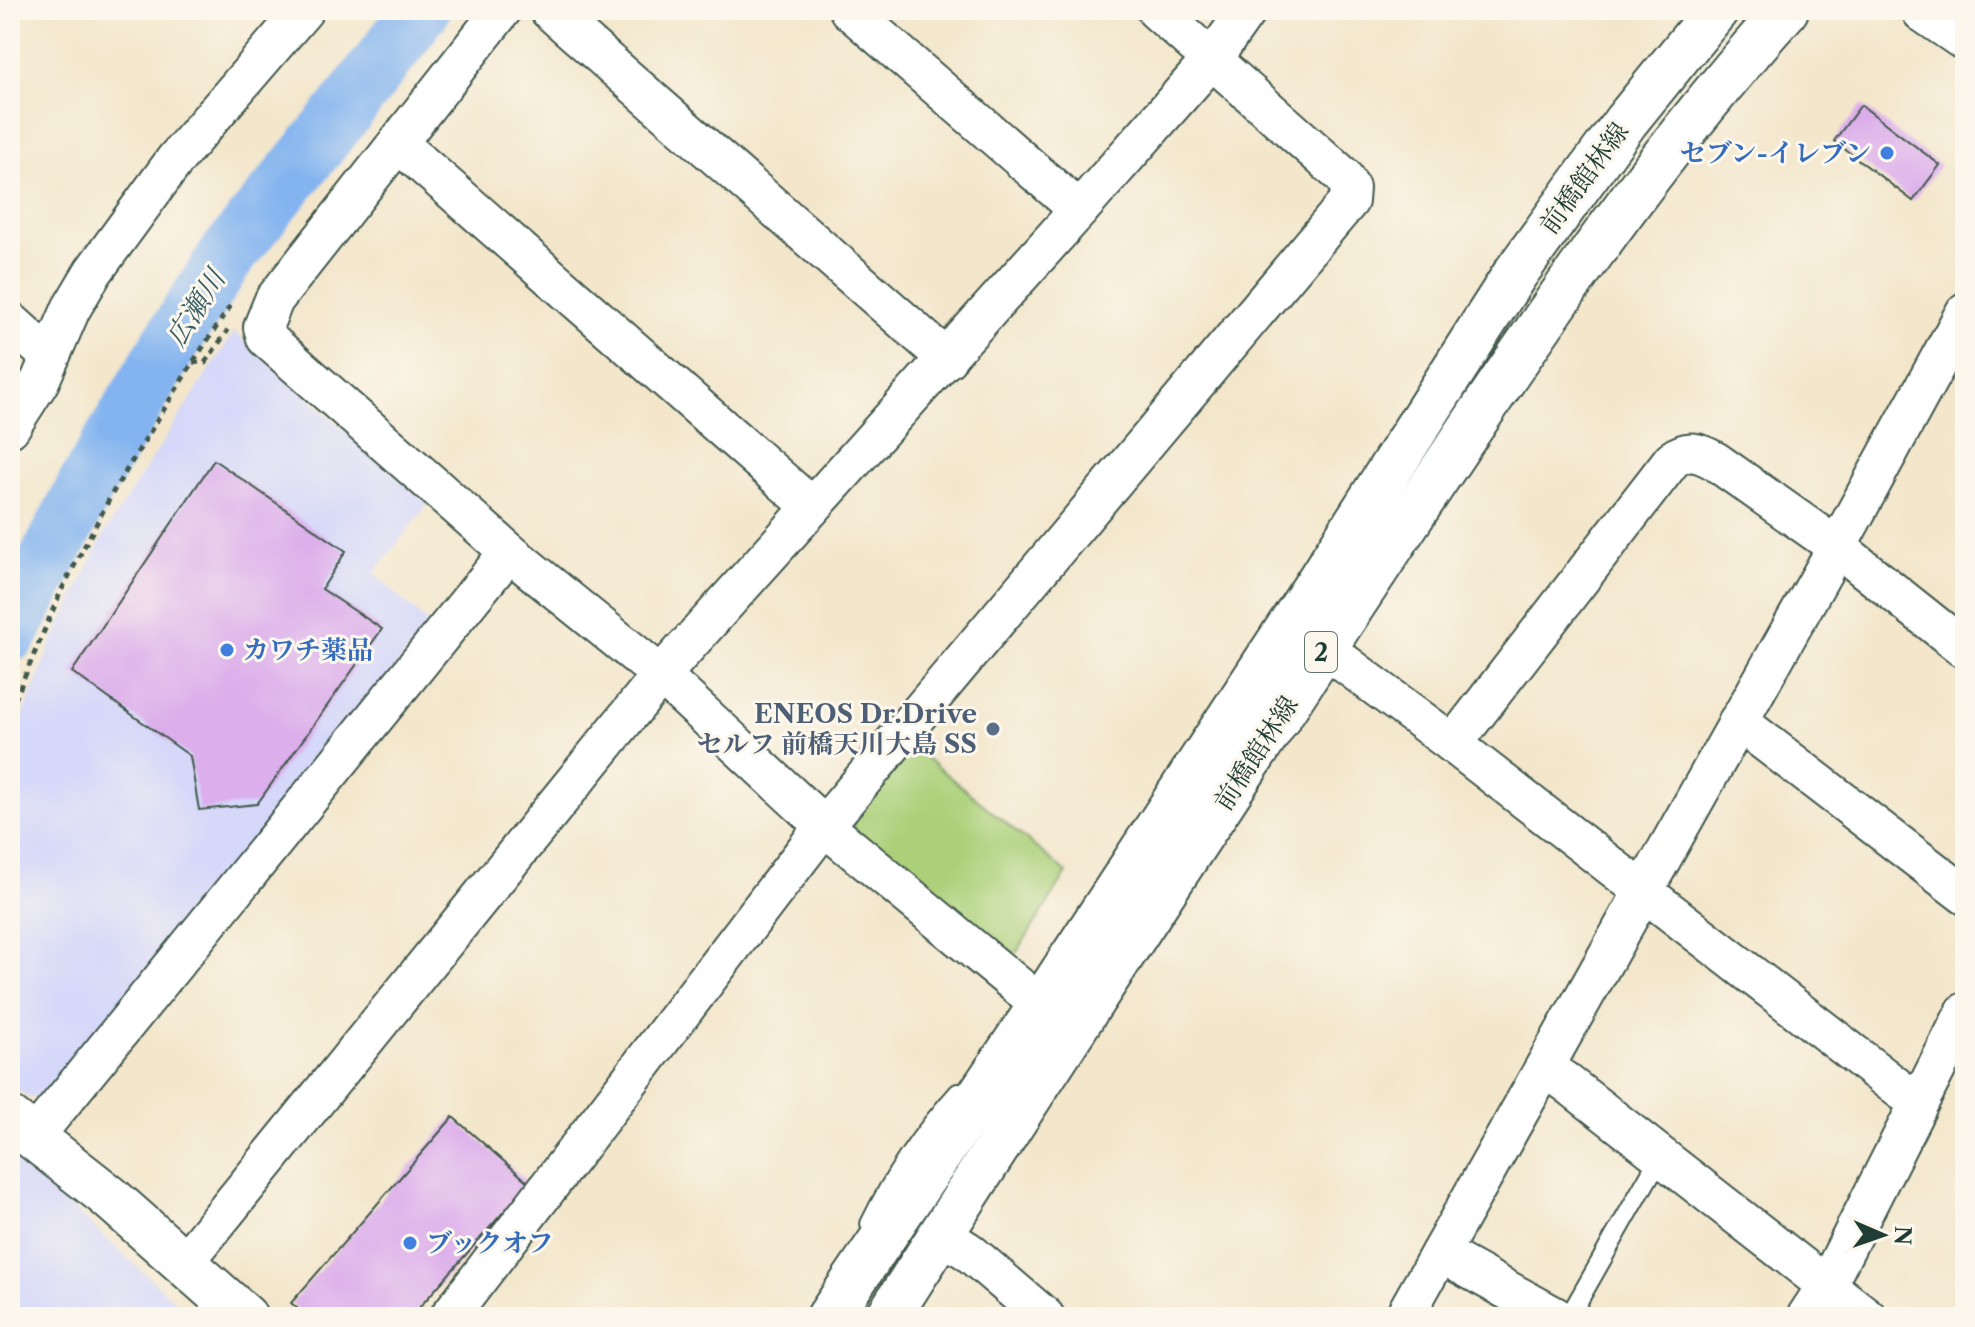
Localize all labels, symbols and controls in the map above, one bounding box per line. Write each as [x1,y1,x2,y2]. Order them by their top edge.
street label: 前橋館林線 [1533,116,1635,240]
place label: セブン-イレブン [1680,137,1871,169]
marker: セブン-イレブン [1878,144,1896,162]
water label: 広瀬川 [158,261,233,353]
road number: 2 [1305,632,1337,672]
place label: カワチ薬品 [243,634,373,666]
marker: カワチ薬品 [218,641,236,659]
street label: 前橋館林線 [1207,690,1305,816]
place label: ENEOS Dr.Drive セルフ 前橋天川大島 SS [697,698,977,760]
marker: ENEOS Dr.Drive セルフ 前橋天川大島 SS [984,720,1002,738]
north arrow [1843,1195,1923,1275]
text: N [1889,1226,1916,1246]
place label: ブックオフ [426,1227,553,1259]
marker: ブックオフ [401,1234,419,1252]

